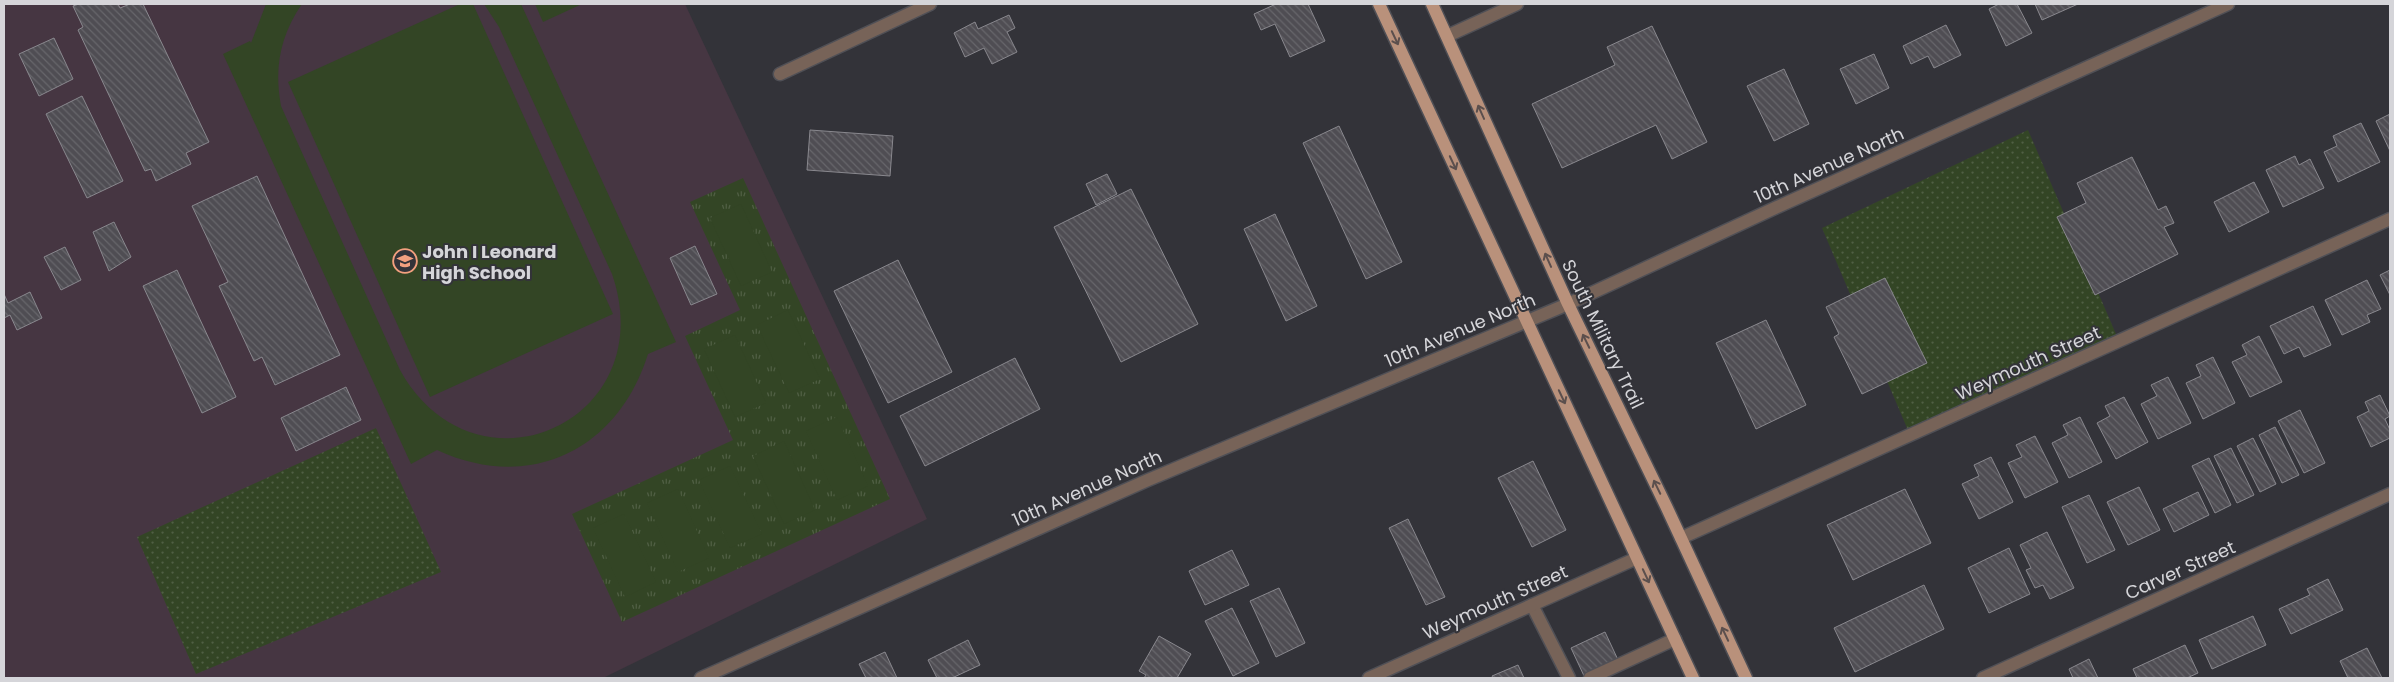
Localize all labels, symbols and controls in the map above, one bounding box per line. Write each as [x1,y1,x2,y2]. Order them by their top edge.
one-way arrow [1391,30,1400,45]
one-way arrow [1476,105,1486,120]
street label: 10th Avenue North [1750,121,1908,209]
one-way arrow [1449,155,1459,170]
place label: John I Leonard High School [422,239,557,285]
school or university icon: John I Leonard High School [392,248,418,274]
one-way arrow [1542,253,1552,268]
street label: South Military Trail [1556,255,1650,413]
street label: 10th Avenue North [1381,287,1539,373]
street label: Weymouth Street [1952,320,2104,406]
one-way arrow [1580,334,1590,349]
one-way arrow [1558,389,1568,404]
street label: 10th Avenue North [1008,444,1166,532]
one-way arrow [1651,480,1661,495]
street label: Carver Street [2121,535,2239,605]
street label: Weymouth Street [1419,559,1571,645]
one-way arrow [1641,568,1651,583]
one-way arrow [1720,627,1730,642]

